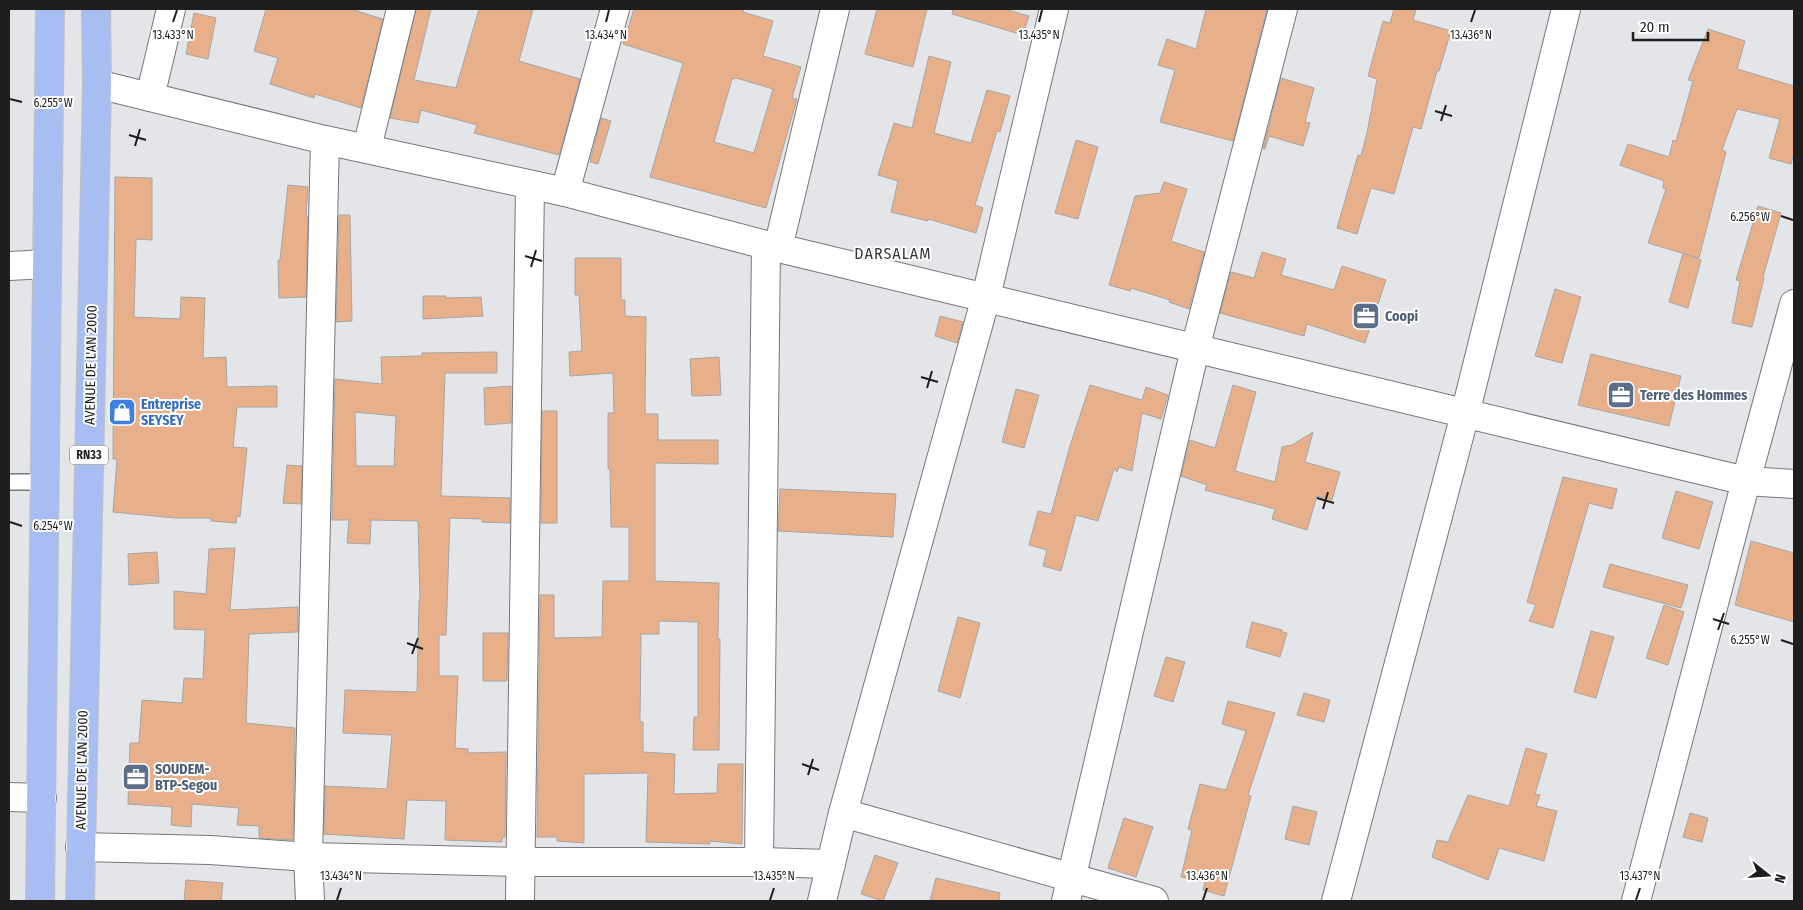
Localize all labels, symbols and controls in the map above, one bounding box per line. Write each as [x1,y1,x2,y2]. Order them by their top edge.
scale bar [1633,10,1708,42]
text: 20 m [1640,18,1670,36]
text: 13.433°N [152,28,194,42]
text: 13.434°N [585,28,627,42]
text: 13.435°N [1018,28,1060,42]
text: 13.436°N [1450,28,1492,42]
text: 6.255°W [33,96,73,110]
text: 6.256°W [1730,210,1770,224]
district label: DARSALAM [854,244,932,263]
office icon: Coopi [1351,301,1381,331]
street label: AVENUE DE L'AN 2000 [81,305,101,425]
place label: Coopi [1385,308,1419,325]
office icon: Terre des Hommes [1606,380,1636,410]
place label: Terre des Hommes [1640,387,1747,404]
place label: Entreprise SEYSEY [141,396,201,429]
shop icon: Entreprise SEYSEY [107,397,137,427]
road number: RN33 [70,446,108,464]
text: 6.254°W [33,519,73,533]
text: 6.255°W [1730,633,1770,647]
street label: AVENUE DE L'AN 2000 [72,710,92,830]
place label: SOUDEM- BTP-Segou [155,761,217,794]
office icon: SOUDEM- BTP-Segou [121,762,151,792]
north arrow [1743,850,1793,900]
text: 13.434°N [320,869,362,883]
text: 13.435°N [753,869,795,883]
text: 13.436°N [1186,869,1228,883]
text: 13.437°N [1619,869,1661,883]
text: N [1771,872,1789,885]

